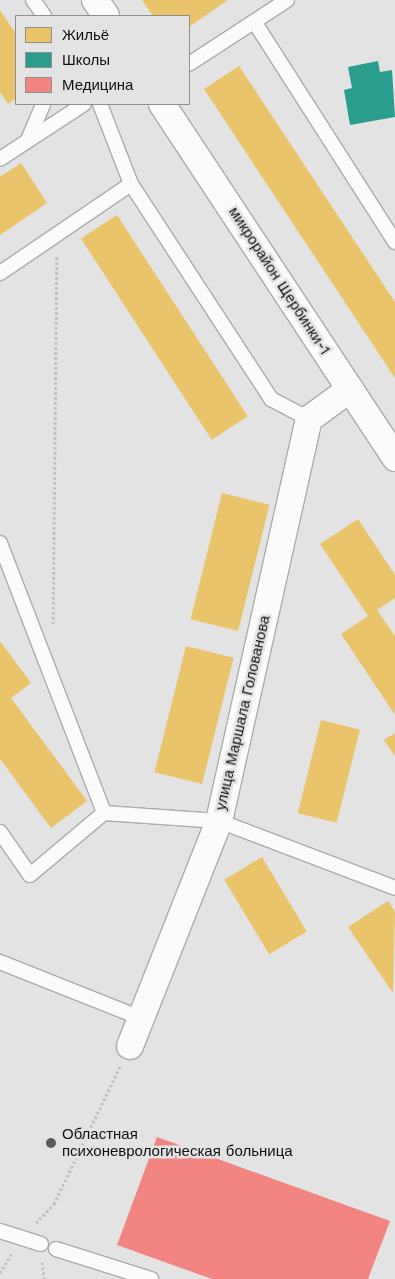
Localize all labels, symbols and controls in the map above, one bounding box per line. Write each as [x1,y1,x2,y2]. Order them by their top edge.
legend [15,15,190,105]
text: Жильё [62,26,109,44]
text: Школы [62,51,110,69]
text: Медицина [62,76,133,94]
street label: микрорайон Щербинки-1 [224,204,334,358]
street label: улица Маршала Голованова [212,614,274,812]
place label: Областная психоневрологическая больница [62,1125,293,1160]
marker: Областная психоневрологическая больница [44,1136,58,1150]

